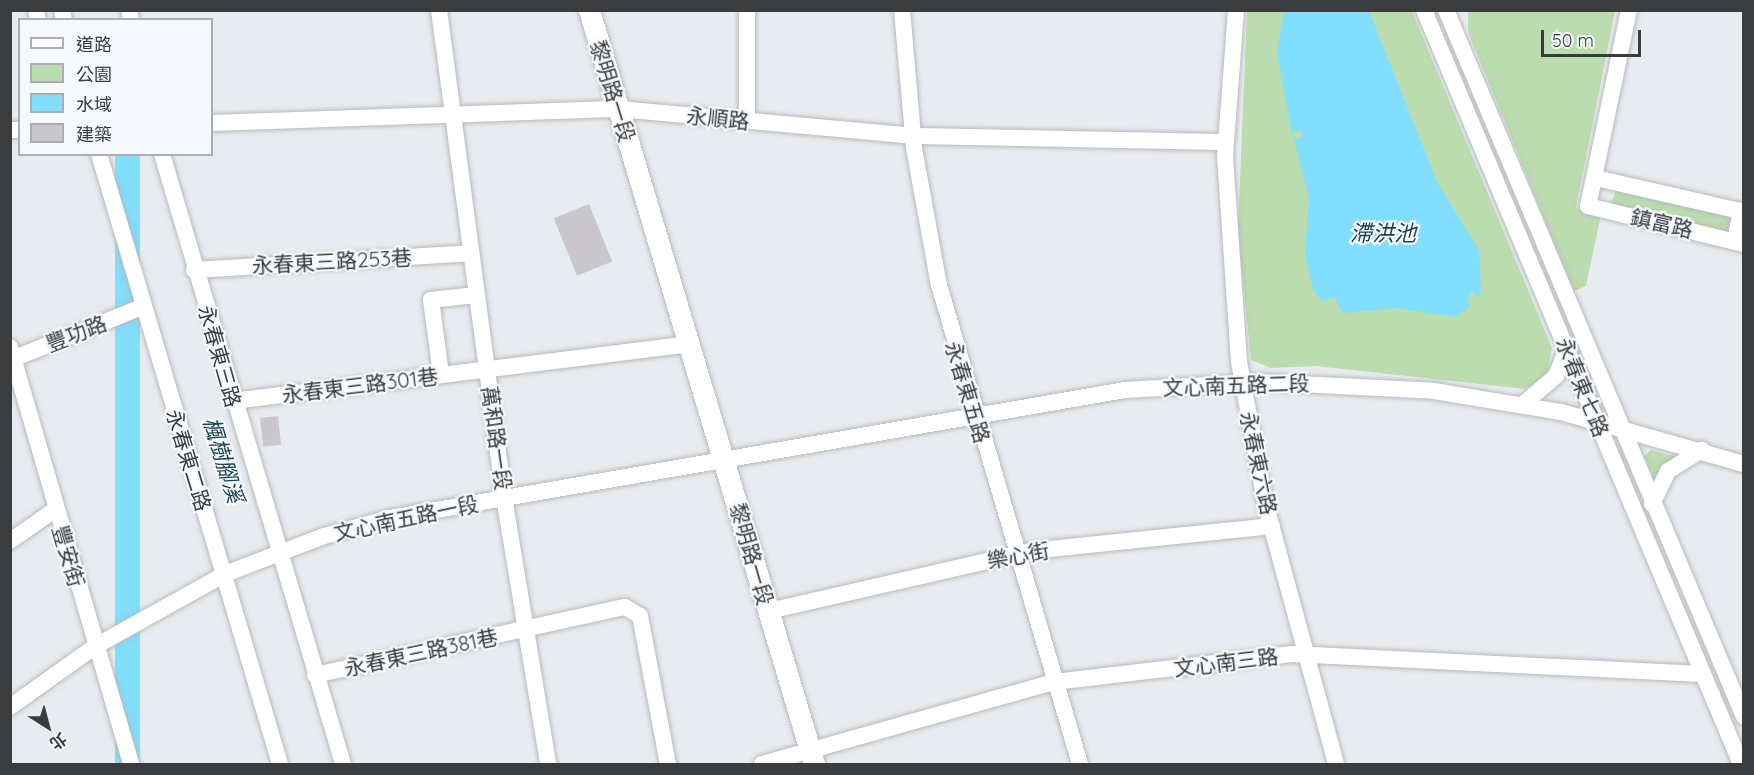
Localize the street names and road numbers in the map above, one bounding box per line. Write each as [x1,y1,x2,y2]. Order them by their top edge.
street label: 黎明路一段 [586,37,640,145]
street label: 永順路 [685,102,751,134]
street label: 鎮富路 [1628,204,1696,242]
street label: 永春東三路253巷 [251,244,413,278]
street label: 永春東三路 [193,302,247,410]
street label: 豐功路 [42,310,110,356]
street label: 永春東七路 [1552,334,1614,440]
street label: 永春東五路 [941,338,995,446]
street label: 永春東三路301巷 [280,363,440,407]
street label: 文心南五路二段 [1162,370,1310,400]
street label: 萬和路一段 [477,384,517,492]
street label: 永春東二路 [162,406,216,514]
street label: 永春東六路 [1236,409,1282,517]
street label: 文心南五路一段 [331,490,481,546]
street label: 黎明路一段 [725,500,779,608]
street label: 豐安街 [48,522,90,590]
street label: 樂心街 [985,537,1051,573]
street label: 永春東三路381巷 [342,623,500,681]
street label: 文心南三路 [1172,643,1280,681]

